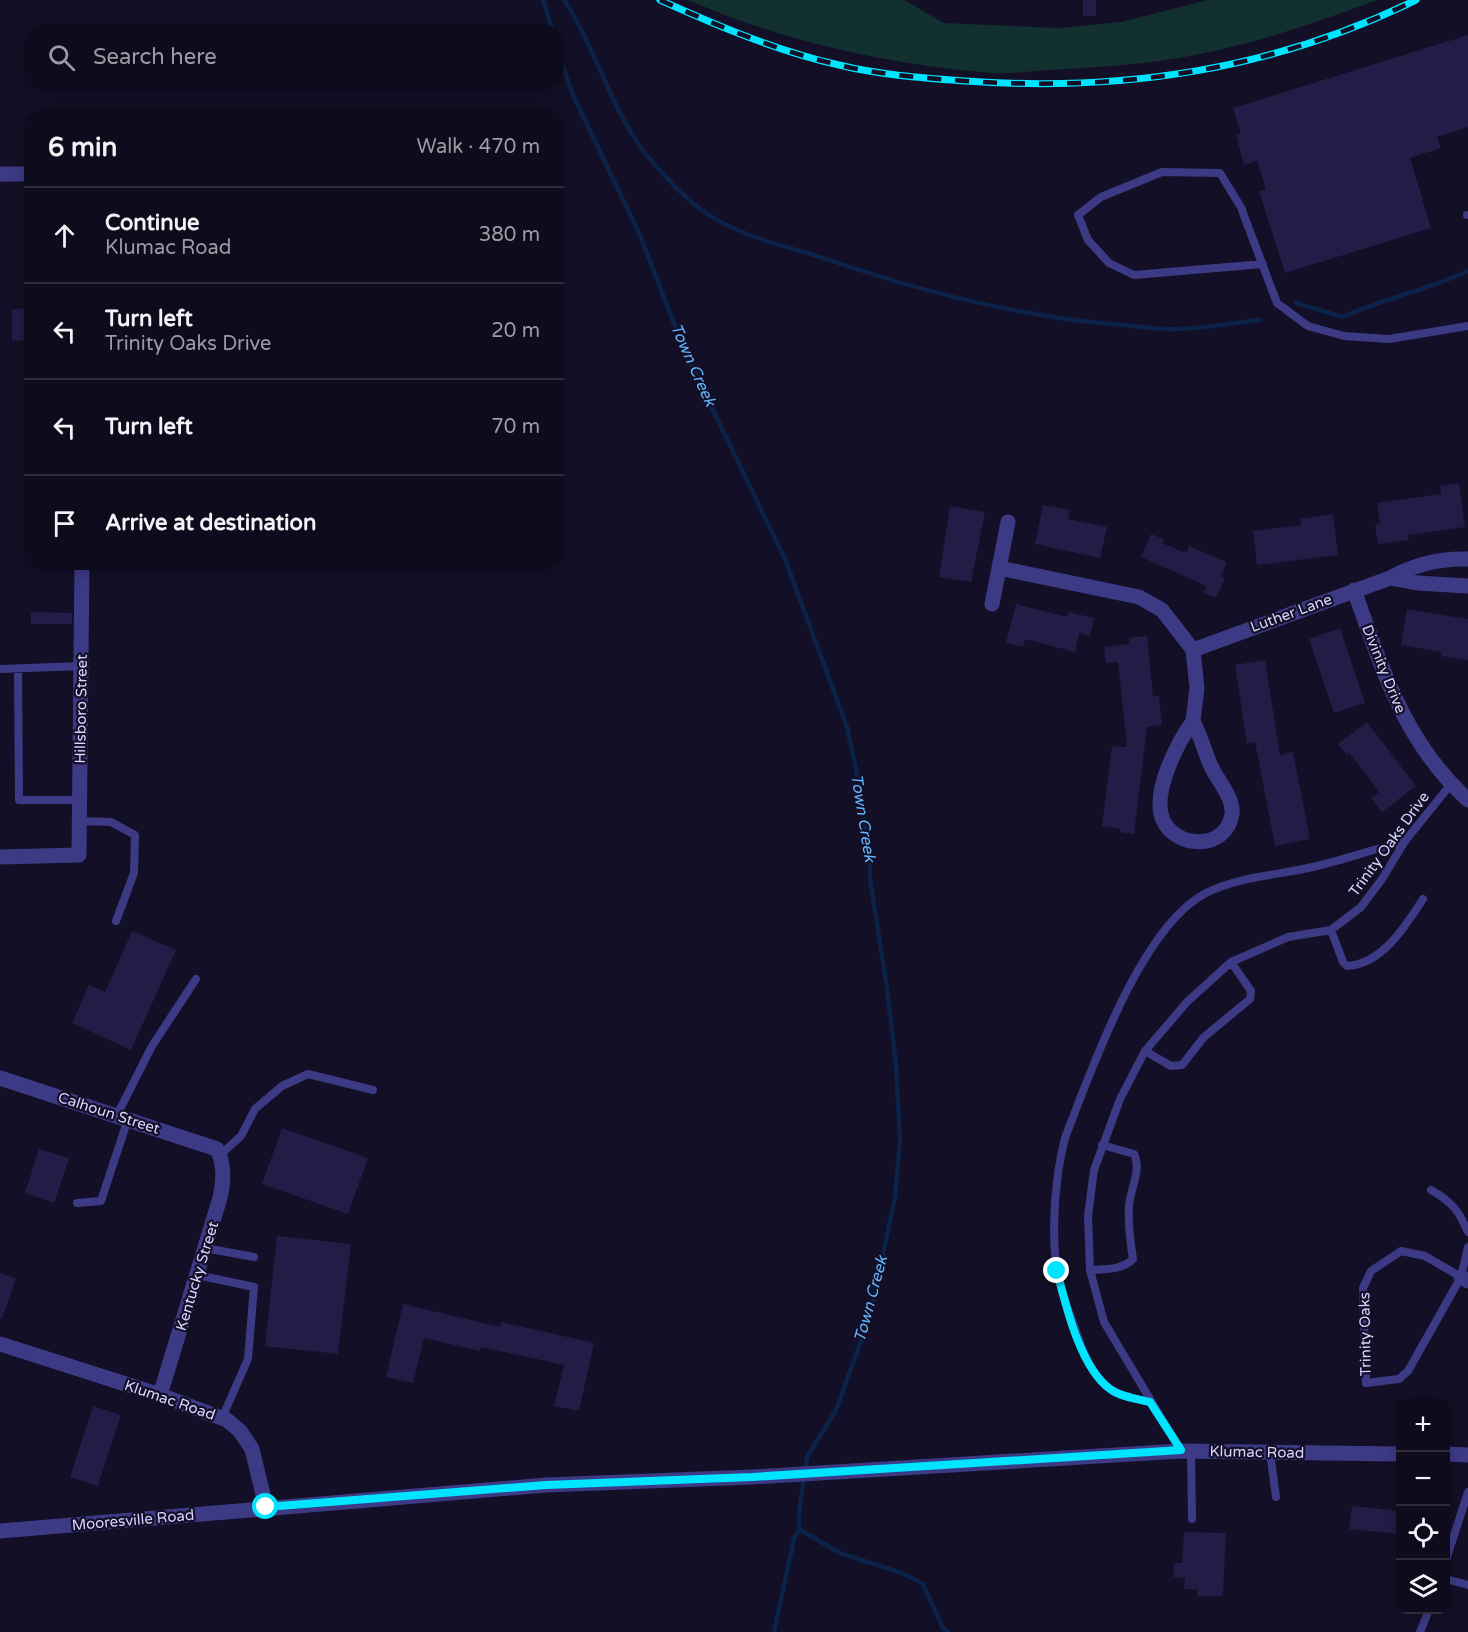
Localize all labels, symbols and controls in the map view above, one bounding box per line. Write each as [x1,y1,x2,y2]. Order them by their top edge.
search box [24,24,564,90]
icon: search [45,41,78,74]
text: Search here [93,44,217,70]
text: 6 min [48,132,117,163]
text: Walk · 470 m [417,135,540,159]
text: Continue [105,210,200,236]
icon: ahead [48,219,81,252]
text: 380 m [479,223,540,247]
text: Klumac Road [105,236,231,260]
text: Turn left [105,306,193,332]
icon: left [48,315,81,348]
text: 20 m [491,319,540,343]
water label: Town Creek [666,320,721,411]
text: Trinity Oaks Drive [105,332,271,356]
icon: left [48,411,81,444]
text: Turn left [105,414,193,440]
text: 70 m [491,415,540,439]
icon: arrive [48,507,81,540]
text: Arrive at destination [105,510,316,536]
street label: Luther Lane [1248,590,1334,636]
street label: Divinity Drive [1358,622,1410,716]
street label: Hillsboro Street [71,654,91,764]
water label: Town Creek [846,773,880,865]
street label: Trinity Oaks Drive [1345,788,1433,900]
street label: Calhoun Street [56,1088,162,1138]
street label: Kentucky Street [172,1219,222,1333]
water label: Town Creek [850,1252,892,1344]
route end [1043,1257,1069,1283]
street label: Trinity Oaks [1355,1292,1375,1376]
street label: Klumac Road [122,1376,218,1424]
map controls [1396,1398,1450,1614]
button: + [1396,1398,1450,1452]
street label: Klumac Road [1209,1442,1305,1462]
button: − [1396,1452,1450,1506]
route start [252,1493,278,1519]
street label: Mooresville Road [71,1506,195,1534]
button: locate [1396,1506,1450,1560]
button: layers [1396,1560,1450,1614]

